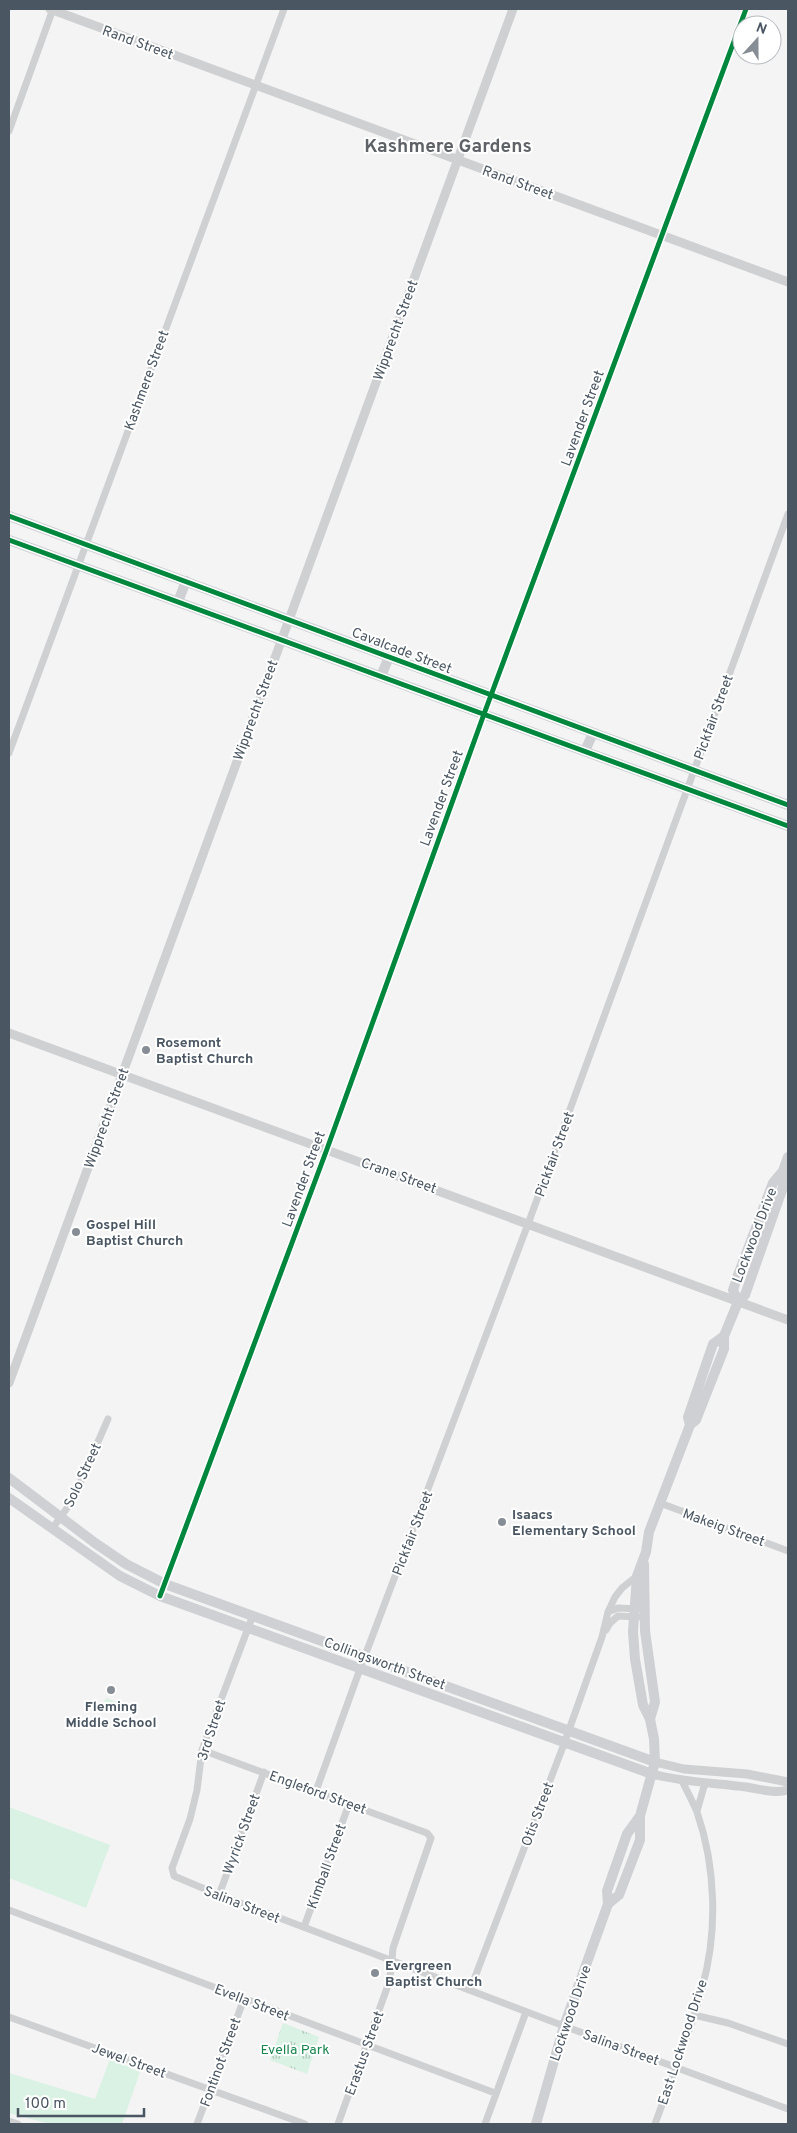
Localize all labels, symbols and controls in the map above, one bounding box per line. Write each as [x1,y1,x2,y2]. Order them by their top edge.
north arrow [732,15,782,65]
text: N [753,20,769,39]
street label: Rand Street [100,23,175,64]
district label: Kashmere Gardens [364,135,532,159]
street label: Rand Street [480,163,555,204]
street label: Wipprecht Street [370,278,422,383]
street label: Kashmere Street [121,328,173,433]
street label: Lavender Street [558,368,609,469]
street label: Cavalcade Street [349,624,454,678]
street label: Wipprecht Street [230,658,282,763]
street label: Pickfair Street [691,673,738,762]
street label: Lavender Street [417,748,468,849]
place label: Rosemont Baptist Church [156,1035,253,1068]
marker: Rosemont Baptist Church [140,1044,152,1056]
street label: Wipprecht Street [81,1066,133,1171]
street label: Pickfair Street [532,1110,579,1199]
street label: Lavender Street [279,1129,330,1230]
street label: Crane Street [358,1155,439,1198]
street label: Lockwood Drive [729,1186,781,1285]
place label: Gospel Hill Baptist Church [86,1217,183,1250]
marker: Gospel Hill Baptist Church [70,1226,82,1238]
street label: Solo Street [61,1441,106,1511]
street label: Pickfair Street [389,1489,437,1578]
street label: Makeig Street [680,1506,767,1551]
place label: Isaacs Elementary School [512,1507,636,1540]
marker: Isaacs Elementary School [496,1516,508,1528]
street label: Collingsworth Street [321,1634,448,1694]
marker: Fleming Middle School [105,1684,117,1696]
street label: 3rd Street [195,1698,230,1763]
place label: Fleming Middle School [65,1699,157,1732]
street label: Engleford Street [267,1768,368,1819]
street label: Otis Street [518,1780,558,1849]
street label: Wyrick Street [220,1792,265,1877]
street label: Kimball Street [304,1822,351,1911]
street label: Salina Street [201,1883,282,1928]
place label: Evergreen Baptist Church [385,1958,482,1991]
street label: Lockwood Drive [547,1963,596,2064]
marker: Evergreen Baptist Church [369,1967,381,1979]
street label: East Lockwood Drive [655,1978,712,2107]
street label: Evella Street [212,1981,291,2025]
street label: Erastus Street [342,2009,389,2098]
street label: Fontinot Street [197,2016,245,2109]
street label: Salina Street [580,2027,661,2070]
street label: Jewel Street [89,2040,168,2083]
park label: Evella Park [260,2042,330,2059]
scale bar [18,2086,144,2118]
text: 100 m [25,2095,66,2114]

